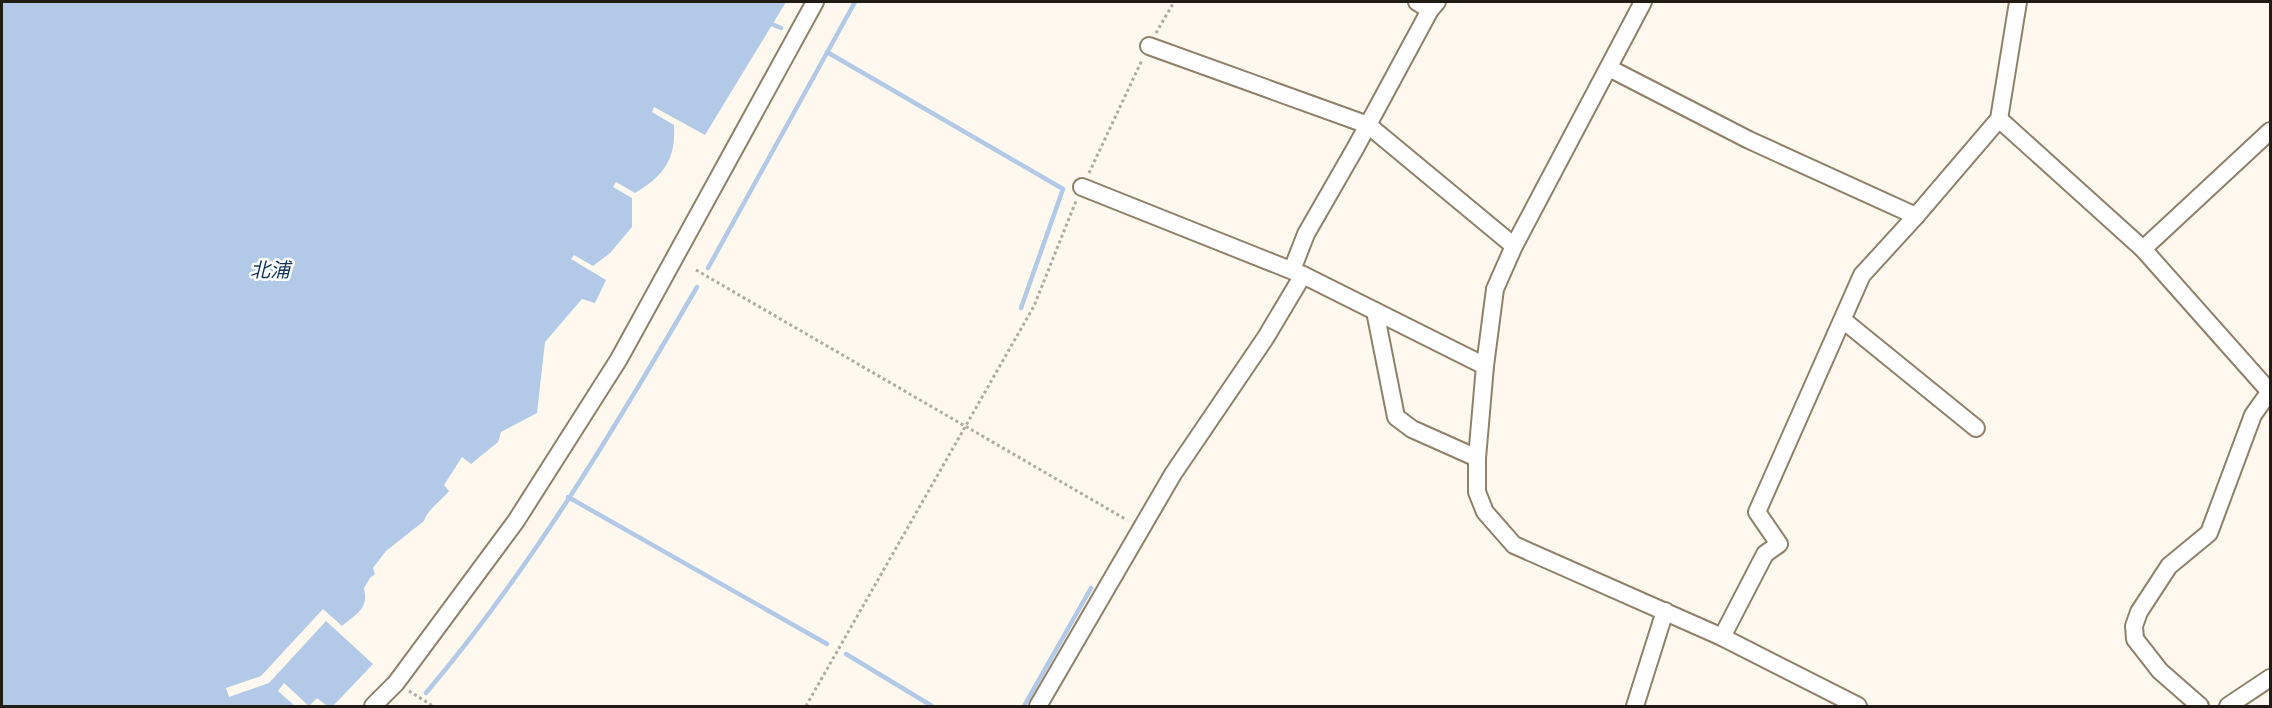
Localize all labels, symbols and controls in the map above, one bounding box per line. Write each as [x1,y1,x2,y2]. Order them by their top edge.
water label: 北浦 [250,257,293,283]

